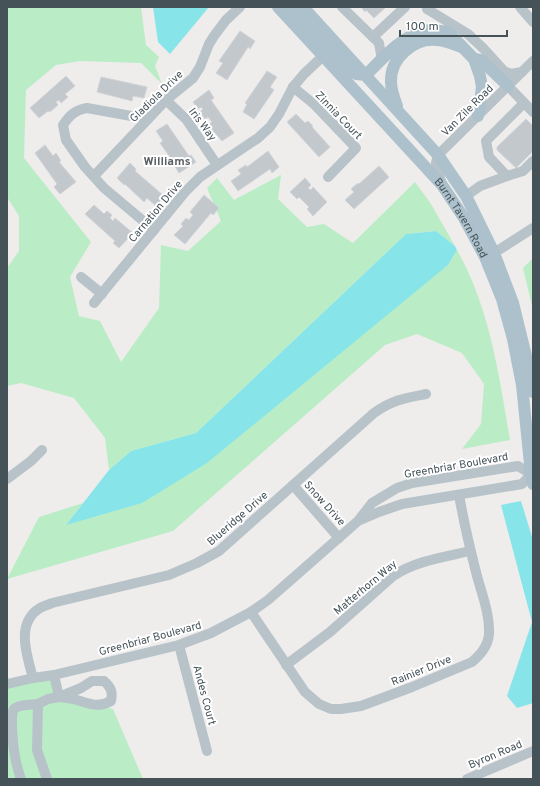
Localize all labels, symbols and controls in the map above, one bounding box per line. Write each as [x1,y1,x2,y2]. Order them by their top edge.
scale bar [400,12,507,38]
text: 100 m [406,19,439,35]
street label: Gladiola Drive [127,68,186,126]
street label: Van Zile Road [439,82,497,140]
street label: Zinnia Court [312,89,365,143]
street label: Iris Way [185,105,219,144]
district label: Williams [143,154,191,170]
street label: Burnt Tavern Road [431,175,490,261]
street label: Carnation Drive [126,178,186,246]
street label: Greenbriar Boulevard [403,450,509,482]
street label: Snow Drive [300,478,348,529]
street label: Blueridge Drive [204,488,271,549]
street label: Matterhorn Way [331,557,400,618]
street label: Greenbriar Boulevard [97,619,203,659]
street label: Rainier Drive [389,652,454,689]
street label: Andes Court [189,664,219,727]
street label: Byron Road [466,737,524,773]

